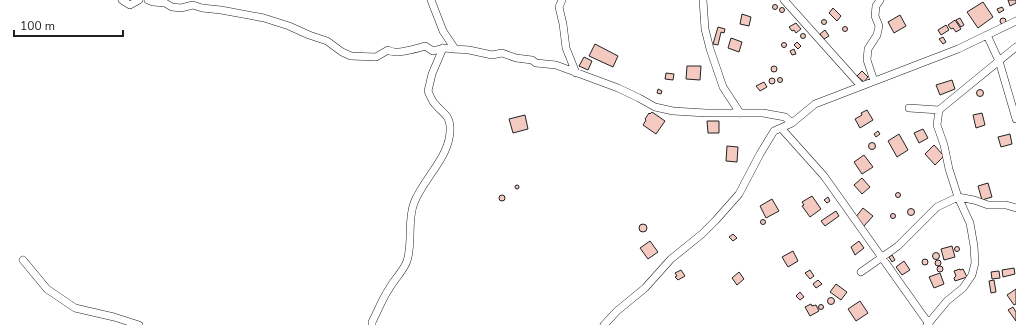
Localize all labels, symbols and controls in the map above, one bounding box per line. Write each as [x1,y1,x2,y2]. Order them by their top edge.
scale bar [14,12,123,38]
text: 100 m [20,18,55,34]

